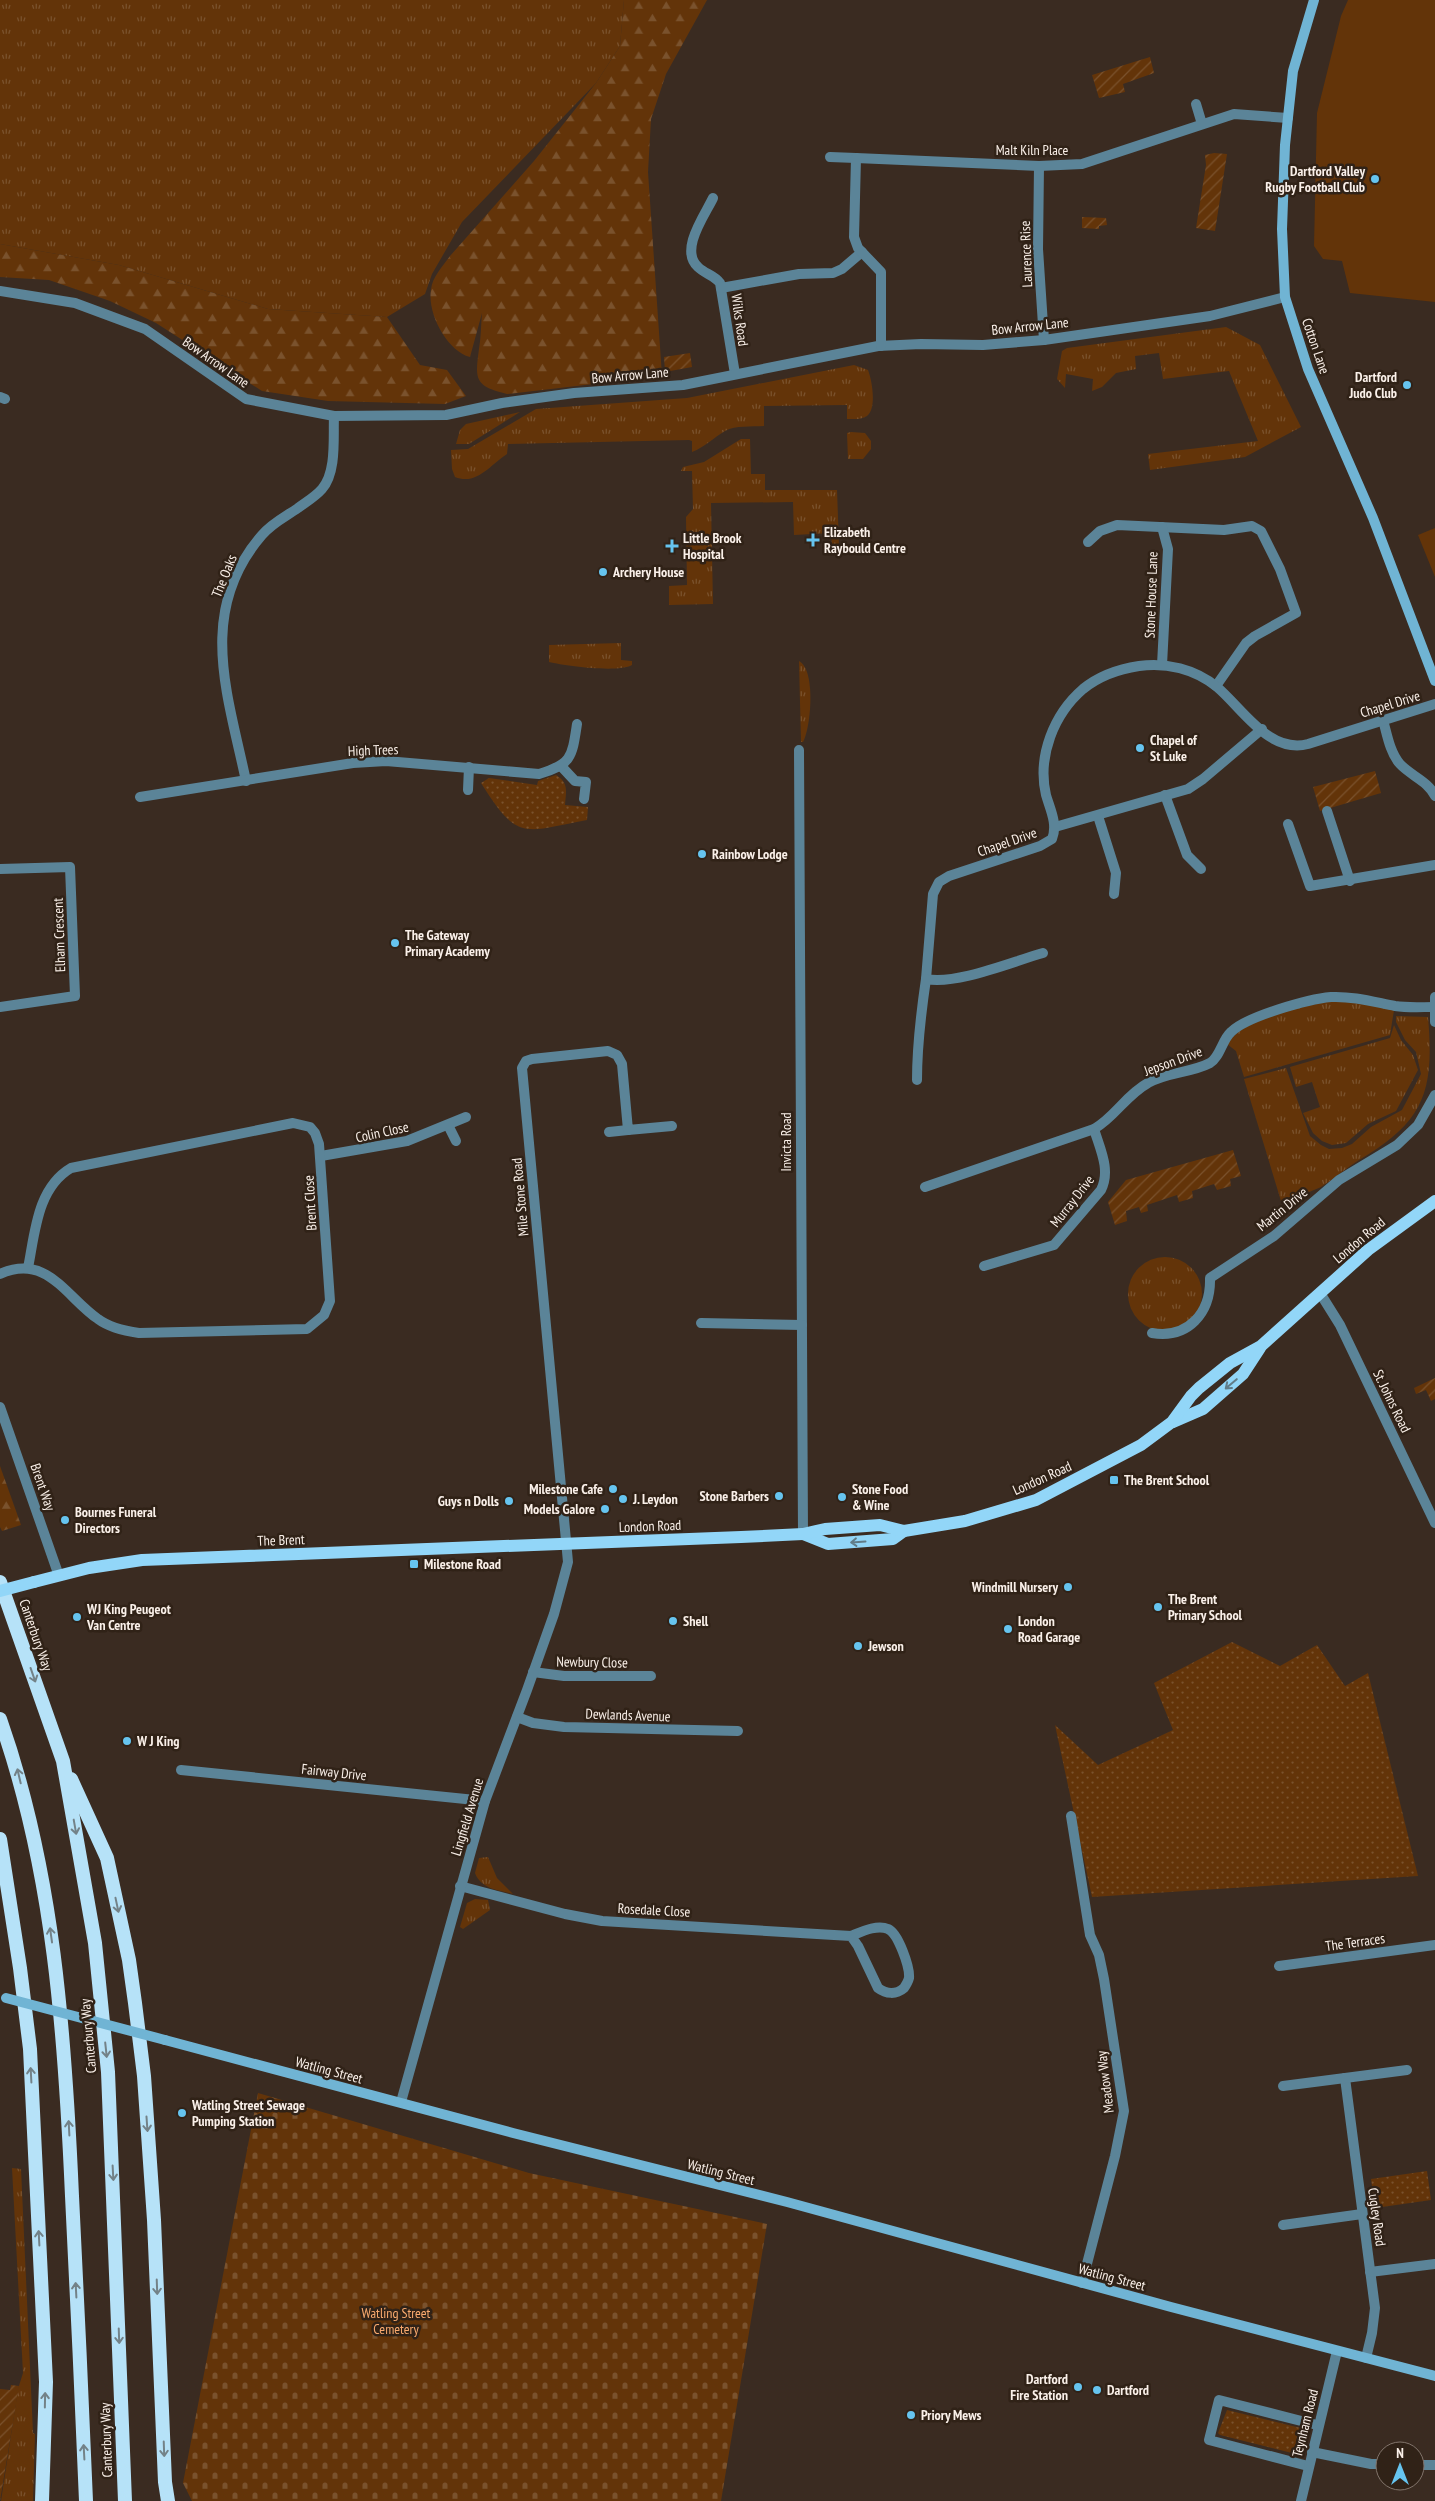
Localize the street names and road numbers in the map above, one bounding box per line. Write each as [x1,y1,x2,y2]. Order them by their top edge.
street label: Malt Kiln Place [996,141,1069,159]
street label: Laurence Rise [1016,220,1036,288]
street label: Wilks Road [727,293,753,347]
street label: Bow Arrow Lane [991,313,1070,339]
street label: Cotton Lane [1298,316,1334,377]
street label: Bow Arrow Lane [179,332,253,392]
street label: Bow Arrow Lane [591,363,670,387]
street label: Stone House Lane [1140,551,1162,639]
street label: The Oaks [207,552,241,600]
street label: Chapel Drive [1358,686,1422,722]
street label: High Trees [347,740,399,760]
street label: Chapel Drive [975,823,1039,861]
street label: Elham Crescent [49,897,69,972]
street label: Jepson Drive [1141,1042,1205,1080]
street label: Invicta Road [777,1112,795,1172]
street label: Colin Close [354,1118,410,1146]
street label: Mile Stone Road [508,1157,532,1237]
street label: Murray Drive [1046,1171,1098,1231]
street label: Brent Close [300,1175,320,1231]
street label: Martin Drive [1253,1183,1311,1235]
street label: London Road [1329,1213,1389,1267]
street label: St. Johns Road [1369,1367,1415,1435]
street label: London Road [1010,1457,1074,1499]
street label: Brent Way [27,1461,60,1514]
street label: London Road [618,1516,682,1536]
street label: The Brent [257,1530,305,1550]
street label: Canterbury Way [15,1597,57,1674]
street label: Newbury Close [556,1652,628,1672]
street label: Dewlands Avenue [585,1705,671,1725]
street label: Fairway Drive [301,1760,368,1784]
street label: Lingfield Avenue [447,1776,487,1858]
street label: Rosedale Close [617,1899,691,1921]
street label: The Terraces [1324,1929,1386,1955]
street label: Canterbury Way [76,1997,100,2074]
street label: Meadow Way [1092,2049,1118,2114]
street label: Watling Street [293,2052,365,2088]
street label: Watling Street [685,2155,757,2189]
street label: Cugley Road [1364,2187,1390,2247]
street label: Watling Street [1076,2259,1148,2295]
street label: Teynham Road [1288,2387,1322,2459]
street label: Canterbury Way [96,2402,116,2478]

